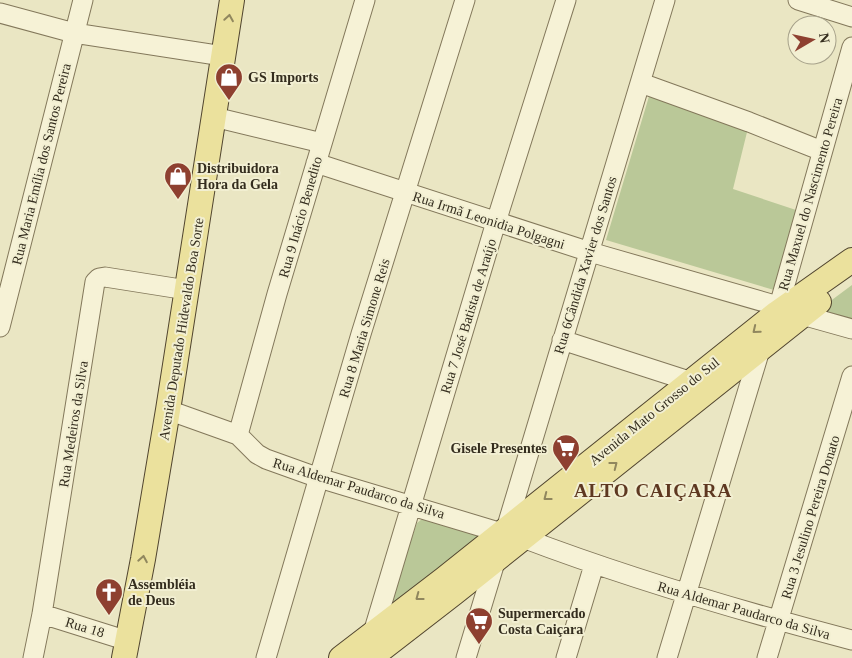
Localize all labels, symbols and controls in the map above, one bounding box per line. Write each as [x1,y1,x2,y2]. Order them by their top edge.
one-way arrow [224,14,234,22]
north arrow [787,15,837,65]
text: N [816,32,833,44]
street label: Rua Maria Emília dos Santos Pereira [9,61,74,266]
shop icon: GS Imports [214,62,244,101]
place label: GS Imports [248,70,319,85]
street label: Rua Maxuel do Nascimento Pereira [776,95,845,292]
street label: Rua 9 Inácio Benedito [276,155,325,280]
shop icon: Distribuidora Hora da Gela [163,161,193,200]
place label: Distribuidora Hora da Gela [197,161,279,192]
street label: Rua 6Cândida Xavier dos Santos [551,174,620,356]
street label: Rua Irmã Leonidia Polgagni [411,189,567,252]
street label: Avenida Deputado Hidevaldo Boa Sorte [156,217,207,441]
street label: Rua 7 José Batista de Araújo [438,237,499,396]
street label: Rua 8 Maria Simone Reis [336,257,393,400]
one-way arrow [753,324,762,332]
street label: Avenida Mato Grosso do Sul [587,354,722,468]
street label: Rua Medeiros da Silva [56,359,91,488]
supermarket icon: Gisele Presentes [551,433,581,472]
street label: Rua 3 Jesulino Pereira Donato [778,434,843,601]
place label: Gisele Presentes [450,441,548,456]
street label: Rua Aldemar Paudarco da Silva [271,455,447,522]
one-way arrow [608,463,617,471]
district label: ALTO CAIÇARA [574,480,732,501]
one-way arrow [544,491,553,499]
one-way arrow [138,554,148,563]
church icon: Assembléia de Deus [94,577,124,616]
place label: Assembléia de Deus [128,577,196,608]
street label: Rua Aldemar Paudarco da Silva [656,579,833,643]
one-way arrow [416,592,425,601]
supermarket icon: Supermercado Costa Caiçara [464,606,494,645]
place label: Supermercado Costa Caiçara [498,606,586,637]
street label: Rua 18 [64,614,106,641]

